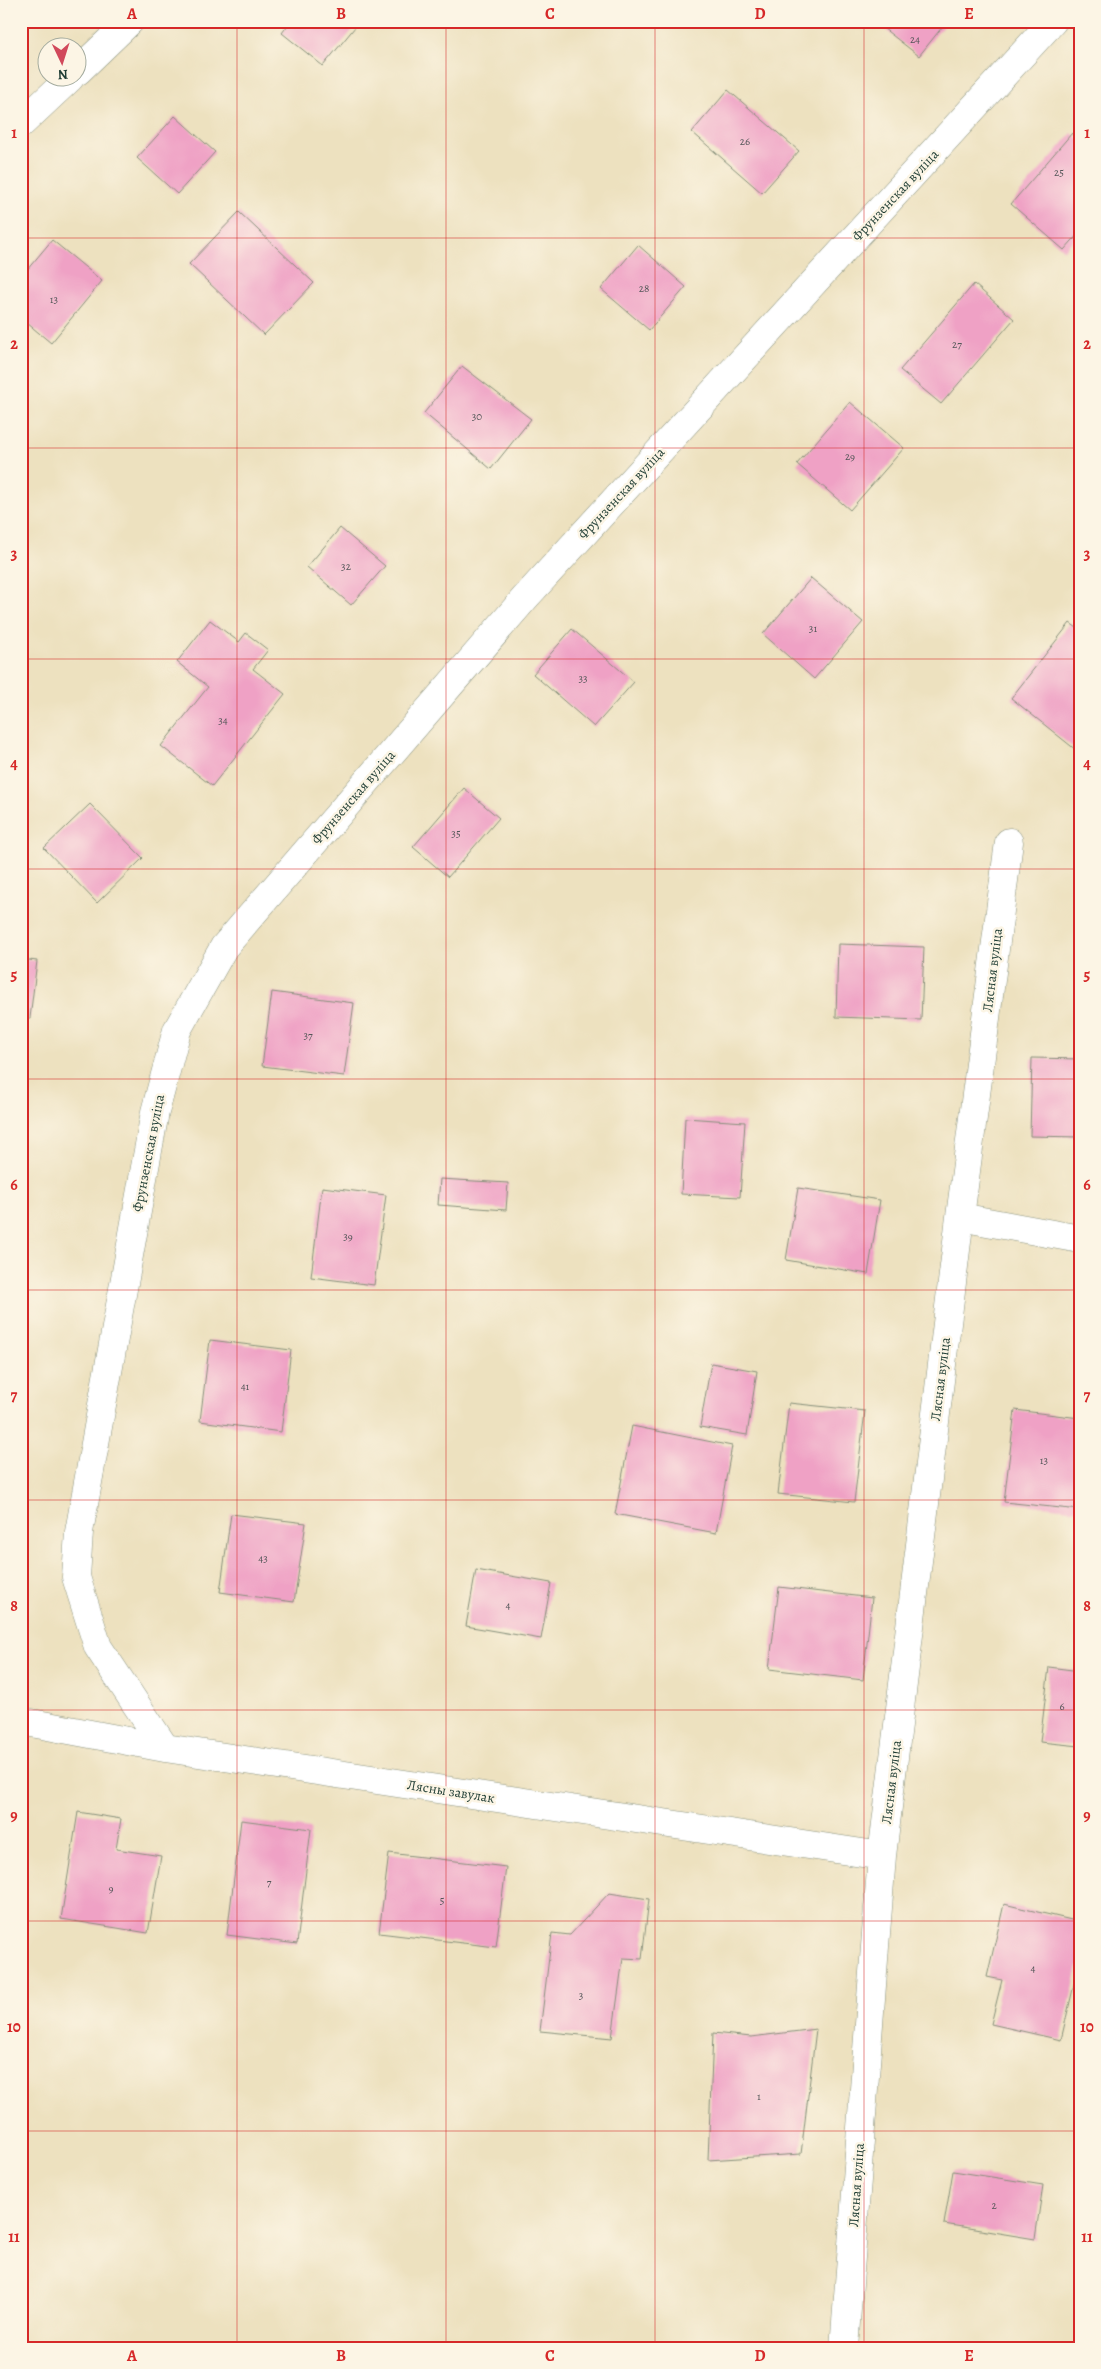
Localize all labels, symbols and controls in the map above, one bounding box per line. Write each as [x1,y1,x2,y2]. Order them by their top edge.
text: A [126,3,138,25]
text: B [336,3,346,25]
text: C [545,3,555,25]
text: D [754,3,766,25]
text: E [964,3,974,25]
house number: 24 [910,32,920,47]
north arrow [38,38,88,88]
text: N [57,65,69,84]
text: 1 [11,122,17,144]
text: 1 [1084,122,1090,144]
house number: 26 [740,134,750,149]
street label: Фрунзенская вуліца [848,145,943,245]
house number: 25 [1054,165,1064,180]
house number: 28 [639,281,649,296]
house number: 13 [50,292,58,307]
text: 2 [10,333,18,355]
text: 2 [1083,333,1091,355]
house number: 27 [952,337,962,352]
house number: 30 [472,409,482,424]
street label: Фрунзенская вуліца [574,443,669,543]
house number: 29 [845,449,855,464]
text: 3 [11,543,18,565]
text: 3 [1084,543,1091,565]
house number: 32 [341,559,351,574]
house number: 31 [809,621,817,636]
house number: 33 [578,671,588,686]
house number: 34 [218,713,228,728]
street label: Фрунзенская вуліца [307,746,400,849]
text: 4 [10,753,18,775]
text: 4 [1083,753,1091,775]
house number: 35 [451,826,461,841]
street label: Лясная вуліца [978,927,1007,1013]
text: 5 [11,964,18,986]
text: 5 [1084,964,1091,986]
house number: 37 [303,1028,313,1043]
street label: Фрунзенская вуліца [128,1092,169,1213]
text: 6 [10,1174,18,1196]
text: 6 [1083,1174,1091,1196]
house number: 39 [343,1229,353,1244]
street label: Лясная вуліца [926,1336,955,1422]
house number: 41 [241,1379,250,1394]
text: 7 [11,1385,18,1407]
text: 7 [1084,1385,1091,1407]
house number: 13 [1040,1453,1048,1468]
house number: 43 [258,1551,268,1566]
text: 8 [10,1595,18,1617]
text: 8 [1083,1595,1091,1617]
house number: 4 [506,1598,511,1613]
house number: 6 [1059,1699,1065,1714]
street label: Лясная вуліца [877,1739,906,1825]
street label: Лясны завулак [406,1775,496,1808]
text: 9 [10,1805,18,1827]
text: 9 [1083,1805,1091,1827]
house number: 7 [267,1875,272,1890]
house number: 9 [108,1881,114,1896]
house number: 5 [440,1893,445,1908]
house number: 4 [1031,1961,1036,1976]
house number: 3 [579,1988,583,2003]
text: 10 [7,2016,21,2038]
text: 10 [1080,2016,1094,2038]
house number: 1 [757,2089,761,2104]
street label: Лясная вуліца [844,2142,869,2228]
house number: 2 [991,2198,997,2213]
text: 11 [8,2226,20,2248]
text: 11 [1081,2226,1093,2248]
text: A [126,2345,138,2367]
text: B [336,2345,346,2367]
text: C [545,2345,555,2367]
text: D [754,2345,766,2367]
text: E [964,2345,974,2367]

